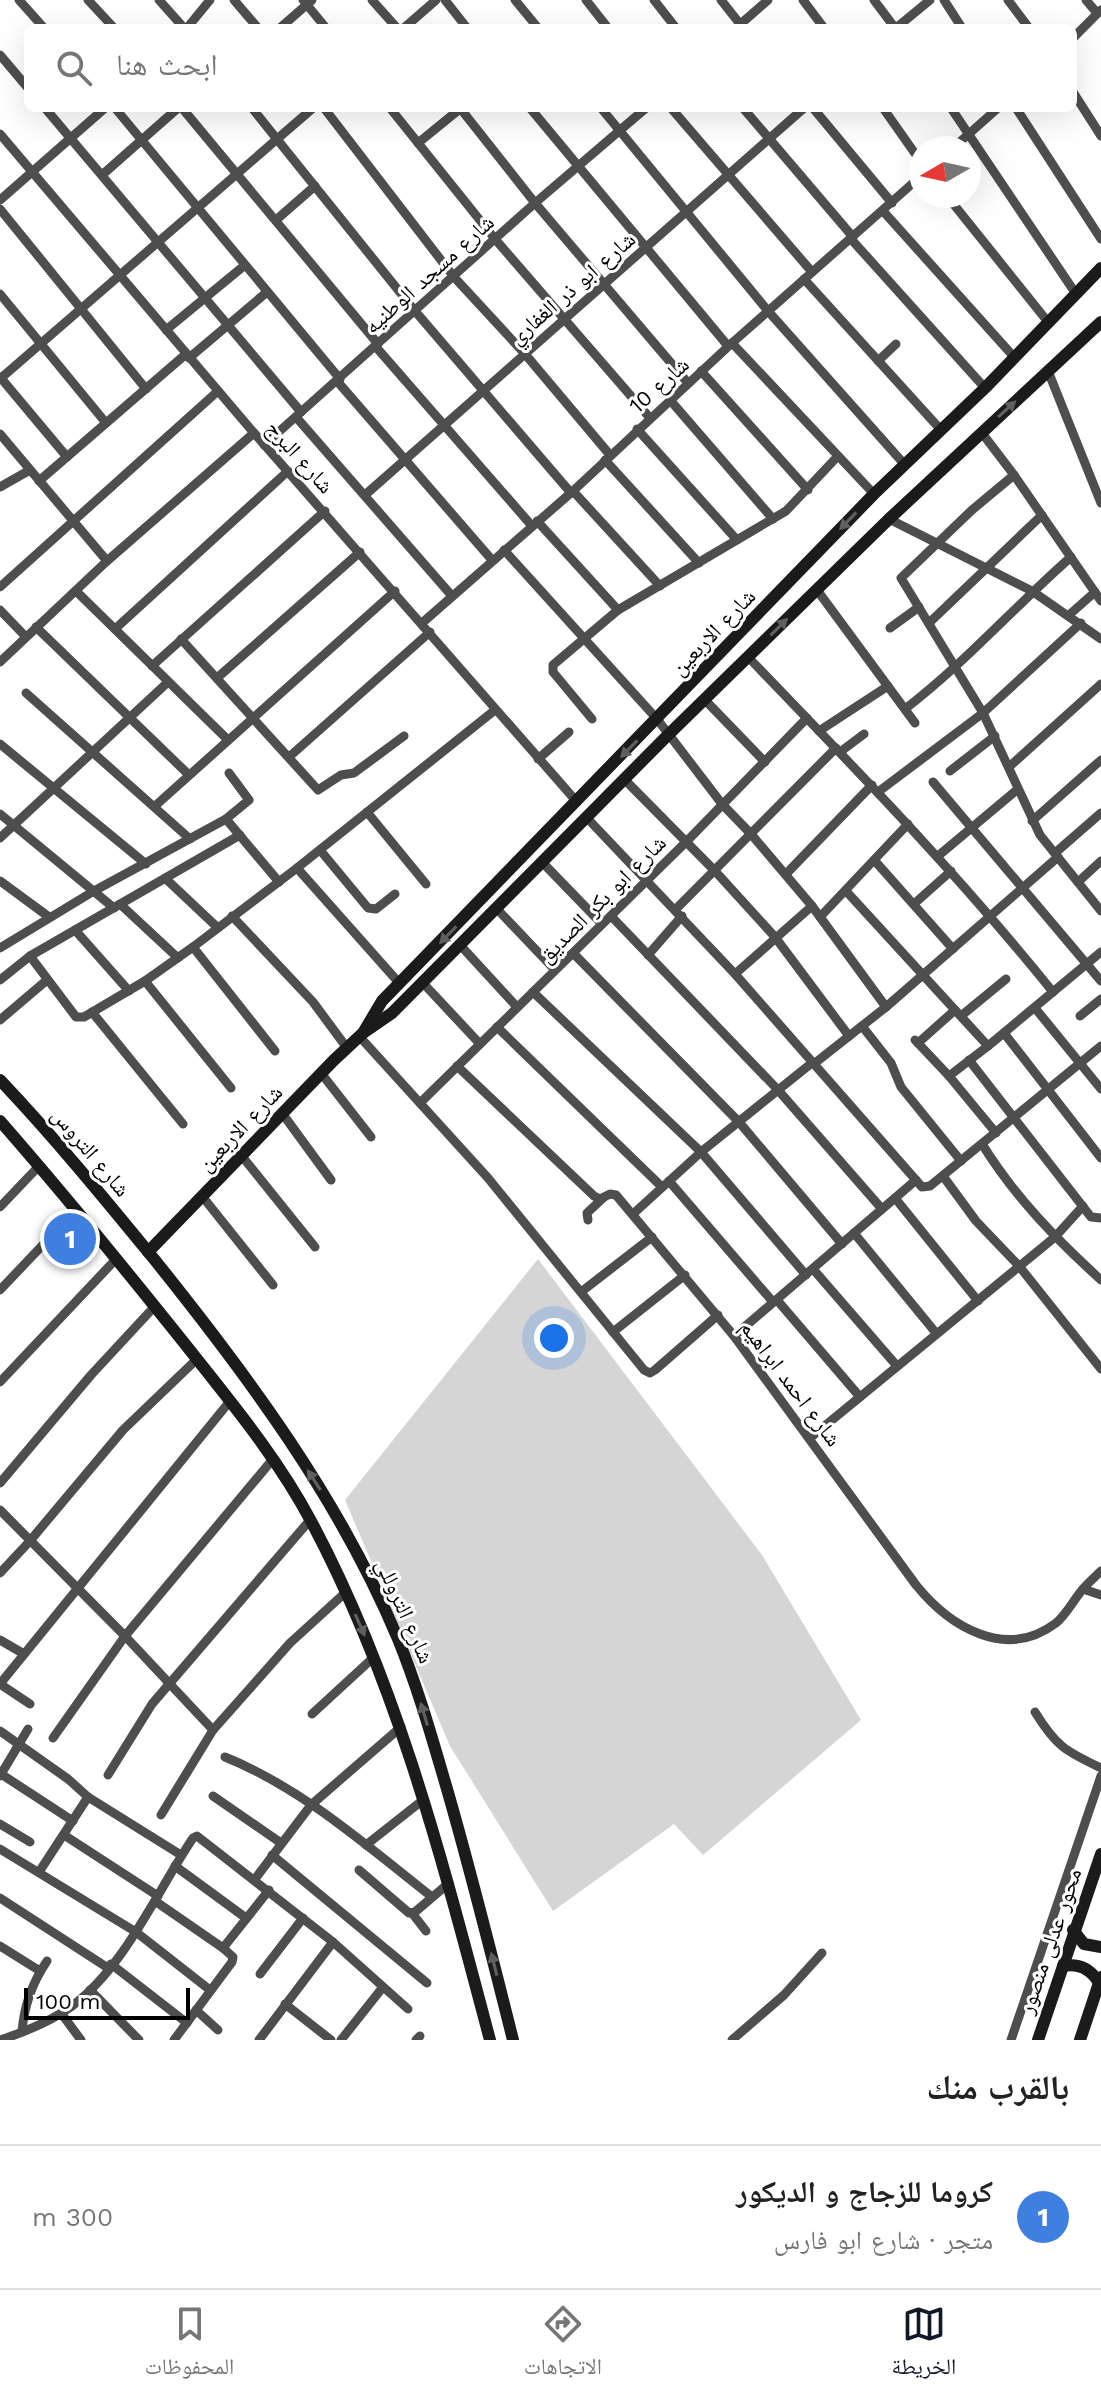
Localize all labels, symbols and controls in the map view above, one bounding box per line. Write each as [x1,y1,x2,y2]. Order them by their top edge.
search box [24,24,1077,112]
icon: search [52,46,96,90]
text: ابحث هنا [116,47,218,82]
north arrow [909,136,981,208]
street label: شارع مسجد الوطنيه [359,209,500,339]
street label: شارع ابو ذر الغفاري [504,227,643,353]
street label: شارع 10 [624,352,695,419]
one-way arrow [998,400,1017,418]
street label: شارع البرج [260,416,339,499]
one-way arrow [839,511,858,530]
street label: شارع الاربعين [666,584,761,681]
one-way arrow [769,619,788,637]
one-way arrow [620,739,638,758]
street label: شارع ابو بكر الصديق [533,830,672,969]
one-way arrow [439,925,457,944]
street label: شارع الاربعين [193,1080,288,1177]
street label: شارع التروس [46,1102,135,1202]
pin: 1 [44,1209,96,1269]
street label: شارع احمد ابراهيم [734,1315,847,1452]
your location [534,1318,574,1358]
one-way arrow [306,1469,321,1490]
street label: شارع التروللي [367,1555,439,1669]
one-way arrow [354,1613,367,1637]
one-way arrow [418,1702,430,1726]
street label: محور عدلى منصور [1013,1865,1088,2018]
one-way arrow [488,1952,500,1977]
scale bar [24,1984,190,2020]
text: 100 m [36,1989,100,2014]
text: بالقرب منك [927,2067,1069,2107]
text: كروما للزجاج و الديكور [736,2174,993,2209]
text: 300 m [32,2202,113,2232]
text: 1 [1037,2202,1049,2232]
text: متجر · شارع ابو فارس [774,2225,993,2255]
tab: المحفوظات [145,2302,234,2388]
tab: الاتجاهات [524,2302,602,2388]
tab: الخريطة [891,2302,956,2388]

